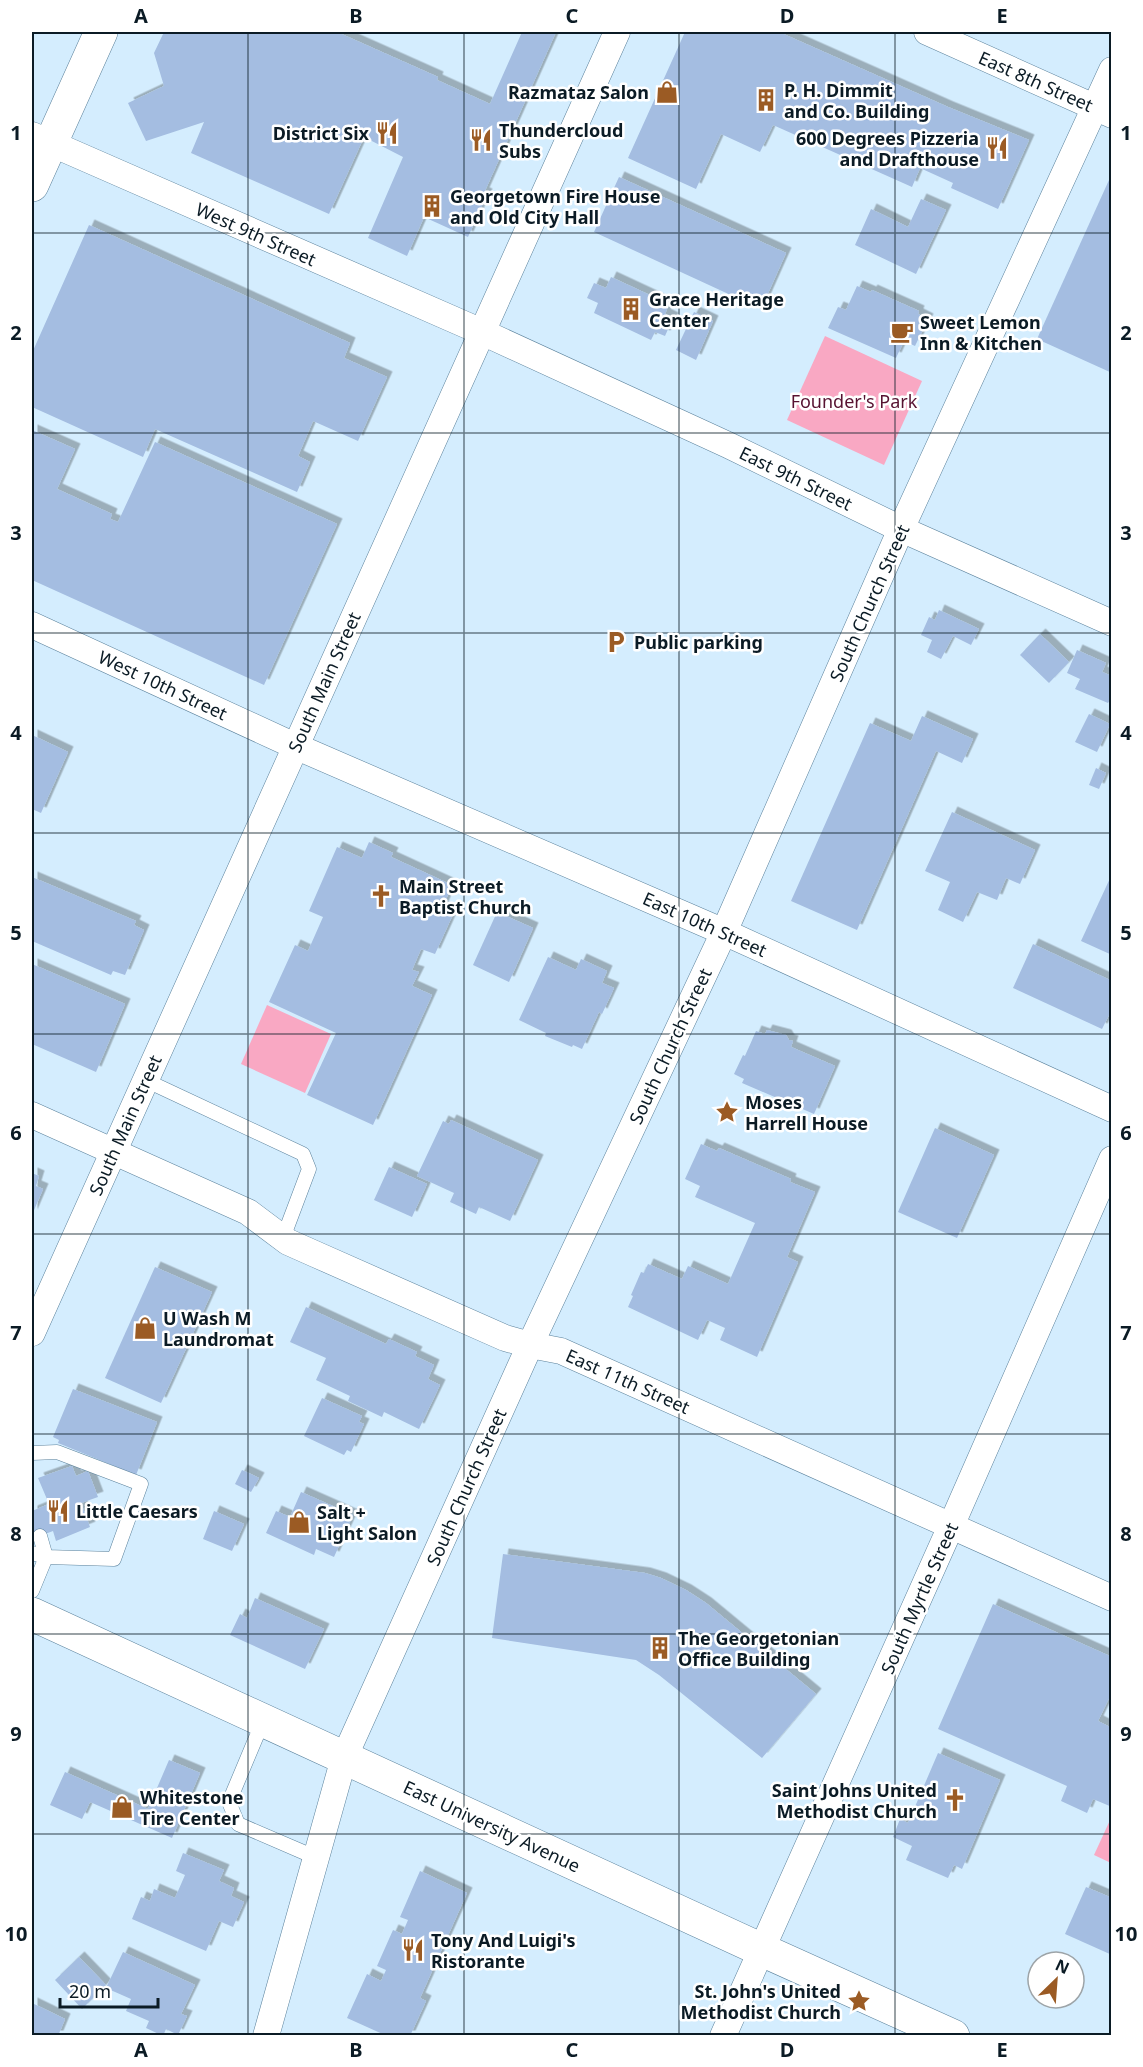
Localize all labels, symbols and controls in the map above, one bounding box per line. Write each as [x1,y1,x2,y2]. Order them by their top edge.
text: A [134,2,148,29]
text: B [349,2,363,29]
text: C [566,2,579,29]
text: D [780,2,794,29]
text: E [996,2,1008,29]
street label: East 8th Street [975,45,1097,117]
place label: P. H. Dimmit and Co. Building [784,78,929,123]
shop icon: Razmataz Salon [654,79,680,105]
place label: Razmataz Salon [508,80,649,104]
building icon: P. H. Dimmit and Co. Building [753,87,779,113]
place label: Thundercloud Subs [499,118,623,163]
text: 1 [10,119,22,146]
text: 1 [1120,119,1132,146]
restaurant icon: District Six [374,120,400,146]
place label: District Six [273,121,370,145]
place label: 600 Degrees Pizzeria and Drafthouse [796,126,979,171]
restaurant icon: Thundercloud Subs [468,127,494,153]
restaurant icon: 600 Degrees Pizzeria and Drafthouse [984,135,1010,161]
place label: Georgetown Fire House and Old City Hall [450,184,660,229]
building icon: Georgetown Fire House and Old City Hall [419,193,445,219]
street label: West 9th Street [192,197,320,271]
place label: Grace Heritage Center [649,287,784,332]
building icon: Grace Heritage Center [618,296,644,322]
place label: Sweet Lemon Inn & Kitchen [920,310,1042,355]
text: 2 [10,319,22,346]
cafe icon: Sweet Lemon Inn & Kitchen [889,319,915,345]
text: 2 [1120,319,1132,346]
park label: Founder's Park [791,389,918,413]
street label: East 9th Street [736,440,857,516]
text: 3 [10,519,22,546]
text: 3 [1120,519,1132,546]
street label: South Church Street [824,520,915,685]
street label: South Main Street [282,608,366,756]
parking icon: Public parking [603,629,629,655]
place label: Public parking [634,630,763,654]
street label: West 10th Street [95,645,232,726]
text: 4 [10,719,22,746]
text: 4 [1120,719,1132,746]
place label: Main Street Baptist Church [399,874,531,919]
church icon: Main Street Baptist Church [368,883,394,909]
street label: East 10th Street [639,886,771,962]
text: 5 [10,919,22,946]
text: 5 [1120,919,1132,946]
street label: South Church Street [623,964,717,1128]
street label: South Main Street [83,1051,167,1199]
place label: Moses Harrell House [745,1090,868,1135]
place icon: Moses Harrell House [714,1099,740,1125]
text: 6 [10,1119,22,1146]
text: 6 [1120,1119,1132,1146]
place label: U Wash M Laundromat [163,1306,274,1351]
shop icon: U Wash M Laundromat [132,1315,158,1341]
text: 7 [10,1319,22,1346]
text: 7 [1120,1319,1132,1346]
street label: East 11th Street [562,1343,694,1419]
street label: South Church Street [421,1404,512,1569]
restaurant icon: Little Caesars [45,1498,71,1524]
place label: Little Caesars [76,1499,198,1523]
place label: Salt + Light Salon [317,1500,417,1545]
shop icon: Salt + Light Salon [286,1509,312,1535]
street label: South Myrtle Street [875,1518,963,1678]
text: 8 [10,1520,22,1547]
text: 8 [1120,1520,1132,1547]
place label: The Georgetonian Office Building [678,1626,839,1671]
building icon: The Georgetonian Office Building [647,1635,673,1661]
text: 9 [10,1720,22,1747]
text: 9 [1120,1720,1132,1747]
street label: East University Avenue [400,1774,584,1878]
place label: Saint Johns United Methodist Church [772,1778,937,1823]
place label: Whitestone Tire Center [140,1785,244,1830]
church icon: Saint Johns United Methodist Church [942,1787,968,1813]
shop icon: Whitestone Tire Center [109,1794,135,1820]
text: 10 [5,1920,27,1947]
text: 10 [1115,1920,1137,1947]
place label: Tony And Luigi's Ristorante [431,1928,575,1973]
restaurant icon: Tony And Luigi's Ristorante [400,1937,426,1963]
north arrow [1026,1950,1086,2010]
text: N [1052,1954,1073,1979]
scale bar [60,1971,158,2009]
text: 20 m [69,1979,111,2003]
place label: St. John's United Methodist Church [681,1979,841,2024]
place icon: St. John's United Methodist Church [846,1988,872,2014]
text: A [134,2036,148,2063]
text: B [349,2036,363,2063]
text: C [566,2036,579,2063]
text: D [780,2036,794,2063]
text: E [996,2036,1008,2063]

